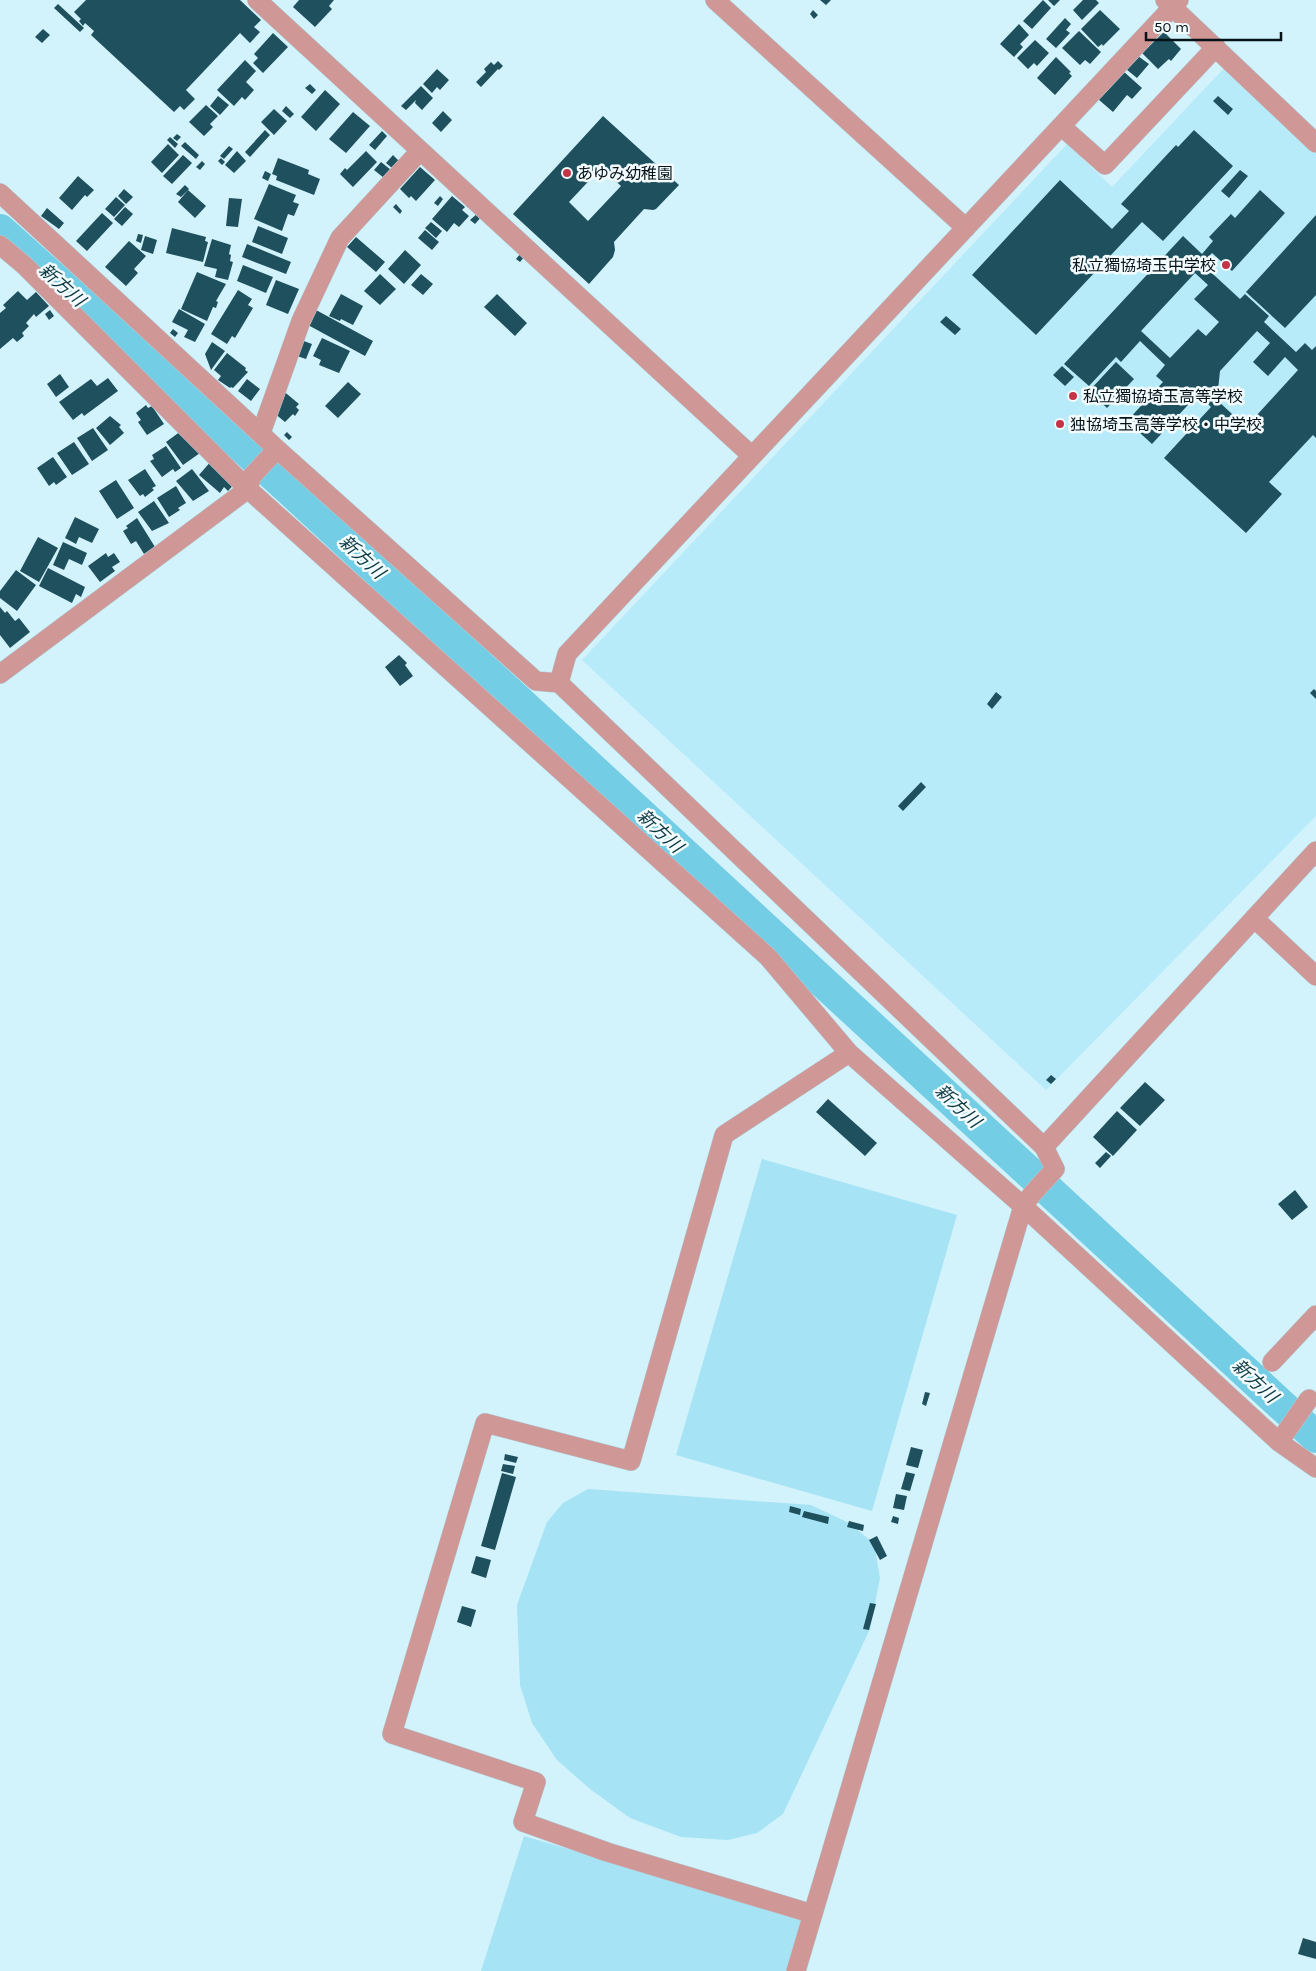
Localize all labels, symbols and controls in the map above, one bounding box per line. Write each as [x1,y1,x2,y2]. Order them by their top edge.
scale bar [1146,10,1281,42]
text: 50 m [1154,18,1189,36]
place label: あゆみ幼稚園 [577,164,673,183]
marker: あゆみ幼稚園 [561,167,573,179]
place label: 私立獨協埼玉中学校 [1072,256,1216,275]
water label: 新方川 [35,259,91,313]
marker: 私立獨協埼玉中学校 [1220,259,1232,271]
place label: 私立獨協埼玉高等学校 [1083,387,1243,406]
marker: 私立獨協埼玉高等学校 [1067,390,1079,402]
place label: 独協埼玉高等学校・中学校 [1070,415,1262,434]
marker: 独協埼玉高等学校・中学校 [1054,418,1066,430]
water label: 新方川 [335,531,391,585]
water label: 新方川 [633,805,689,859]
water label: 新方川 [931,1080,987,1134]
water label: 新方川 [1228,1355,1284,1409]

